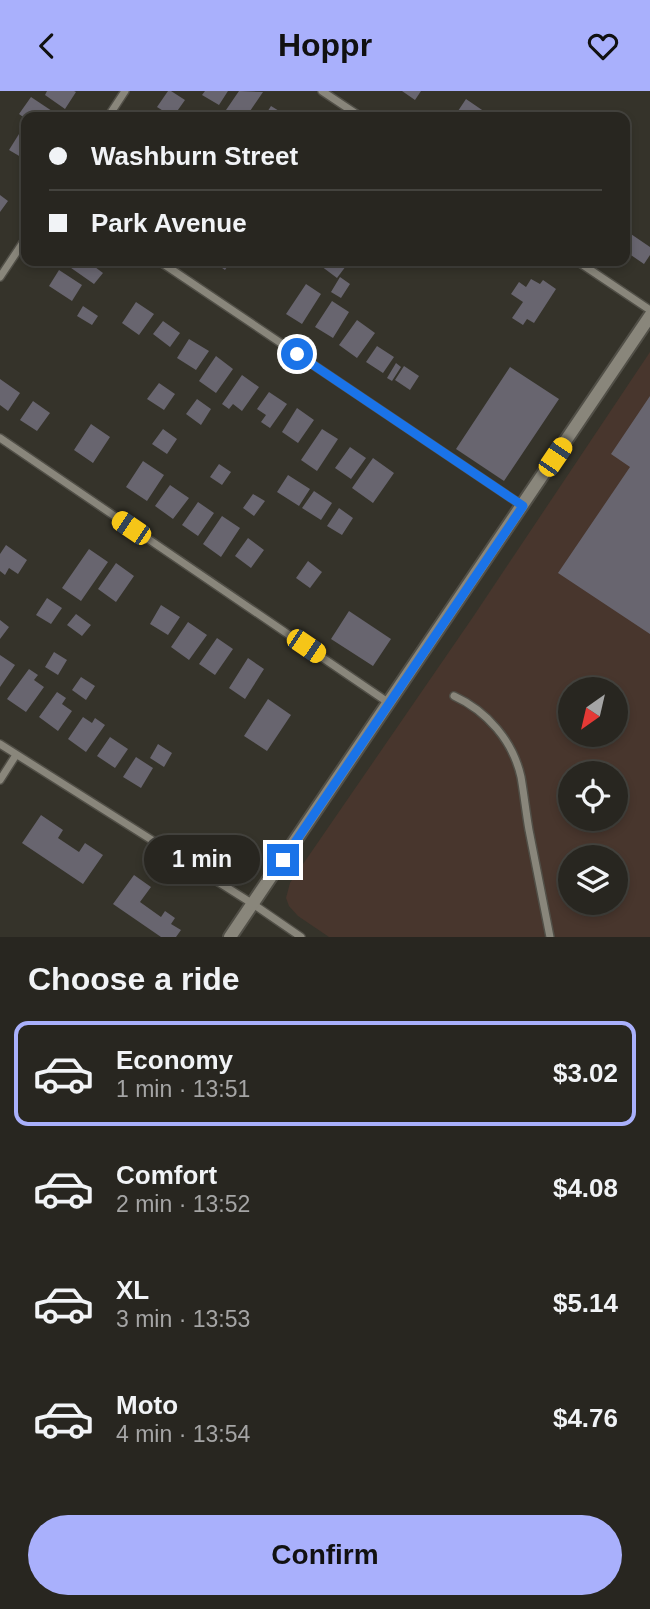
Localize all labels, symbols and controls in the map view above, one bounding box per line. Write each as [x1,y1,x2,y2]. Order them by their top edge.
icon: back [28,27,66,65]
text: Hoppr [278,27,372,63]
icon: heart [584,27,622,65]
text: Washburn Street [91,141,298,171]
text: Park Avenue [91,208,247,238]
route start [281,338,313,370]
car [535,434,576,480]
car [108,508,155,548]
car [283,626,330,666]
north arrow [558,677,628,747]
map controls [558,677,628,915]
button: locate [558,761,628,831]
callout: 1 min [143,835,258,885]
route end [267,844,299,876]
button: layers [558,845,628,915]
text: 1 min [172,846,232,872]
text: Choose a ride [28,961,240,997]
icon: car [32,1042,95,1105]
text: Economy [116,1045,233,1075]
text: $3.02 [553,1058,618,1088]
text: 1 min · 13:51 [116,1076,250,1102]
icon: car [32,1157,95,1220]
text: Comfort [116,1160,217,1190]
text: $4.08 [553,1173,618,1203]
text: 2 min · 13:52 [116,1191,250,1217]
icon: car [32,1272,95,1335]
text: XL [116,1275,149,1305]
text: $5.14 [553,1288,618,1318]
text: 3 min · 13:53 [116,1306,250,1332]
icon: car [32,1387,95,1450]
text: Moto [116,1390,178,1420]
text: $4.76 [553,1403,618,1433]
text: 4 min · 13:54 [116,1421,250,1447]
button: Confirm [28,1515,622,1595]

